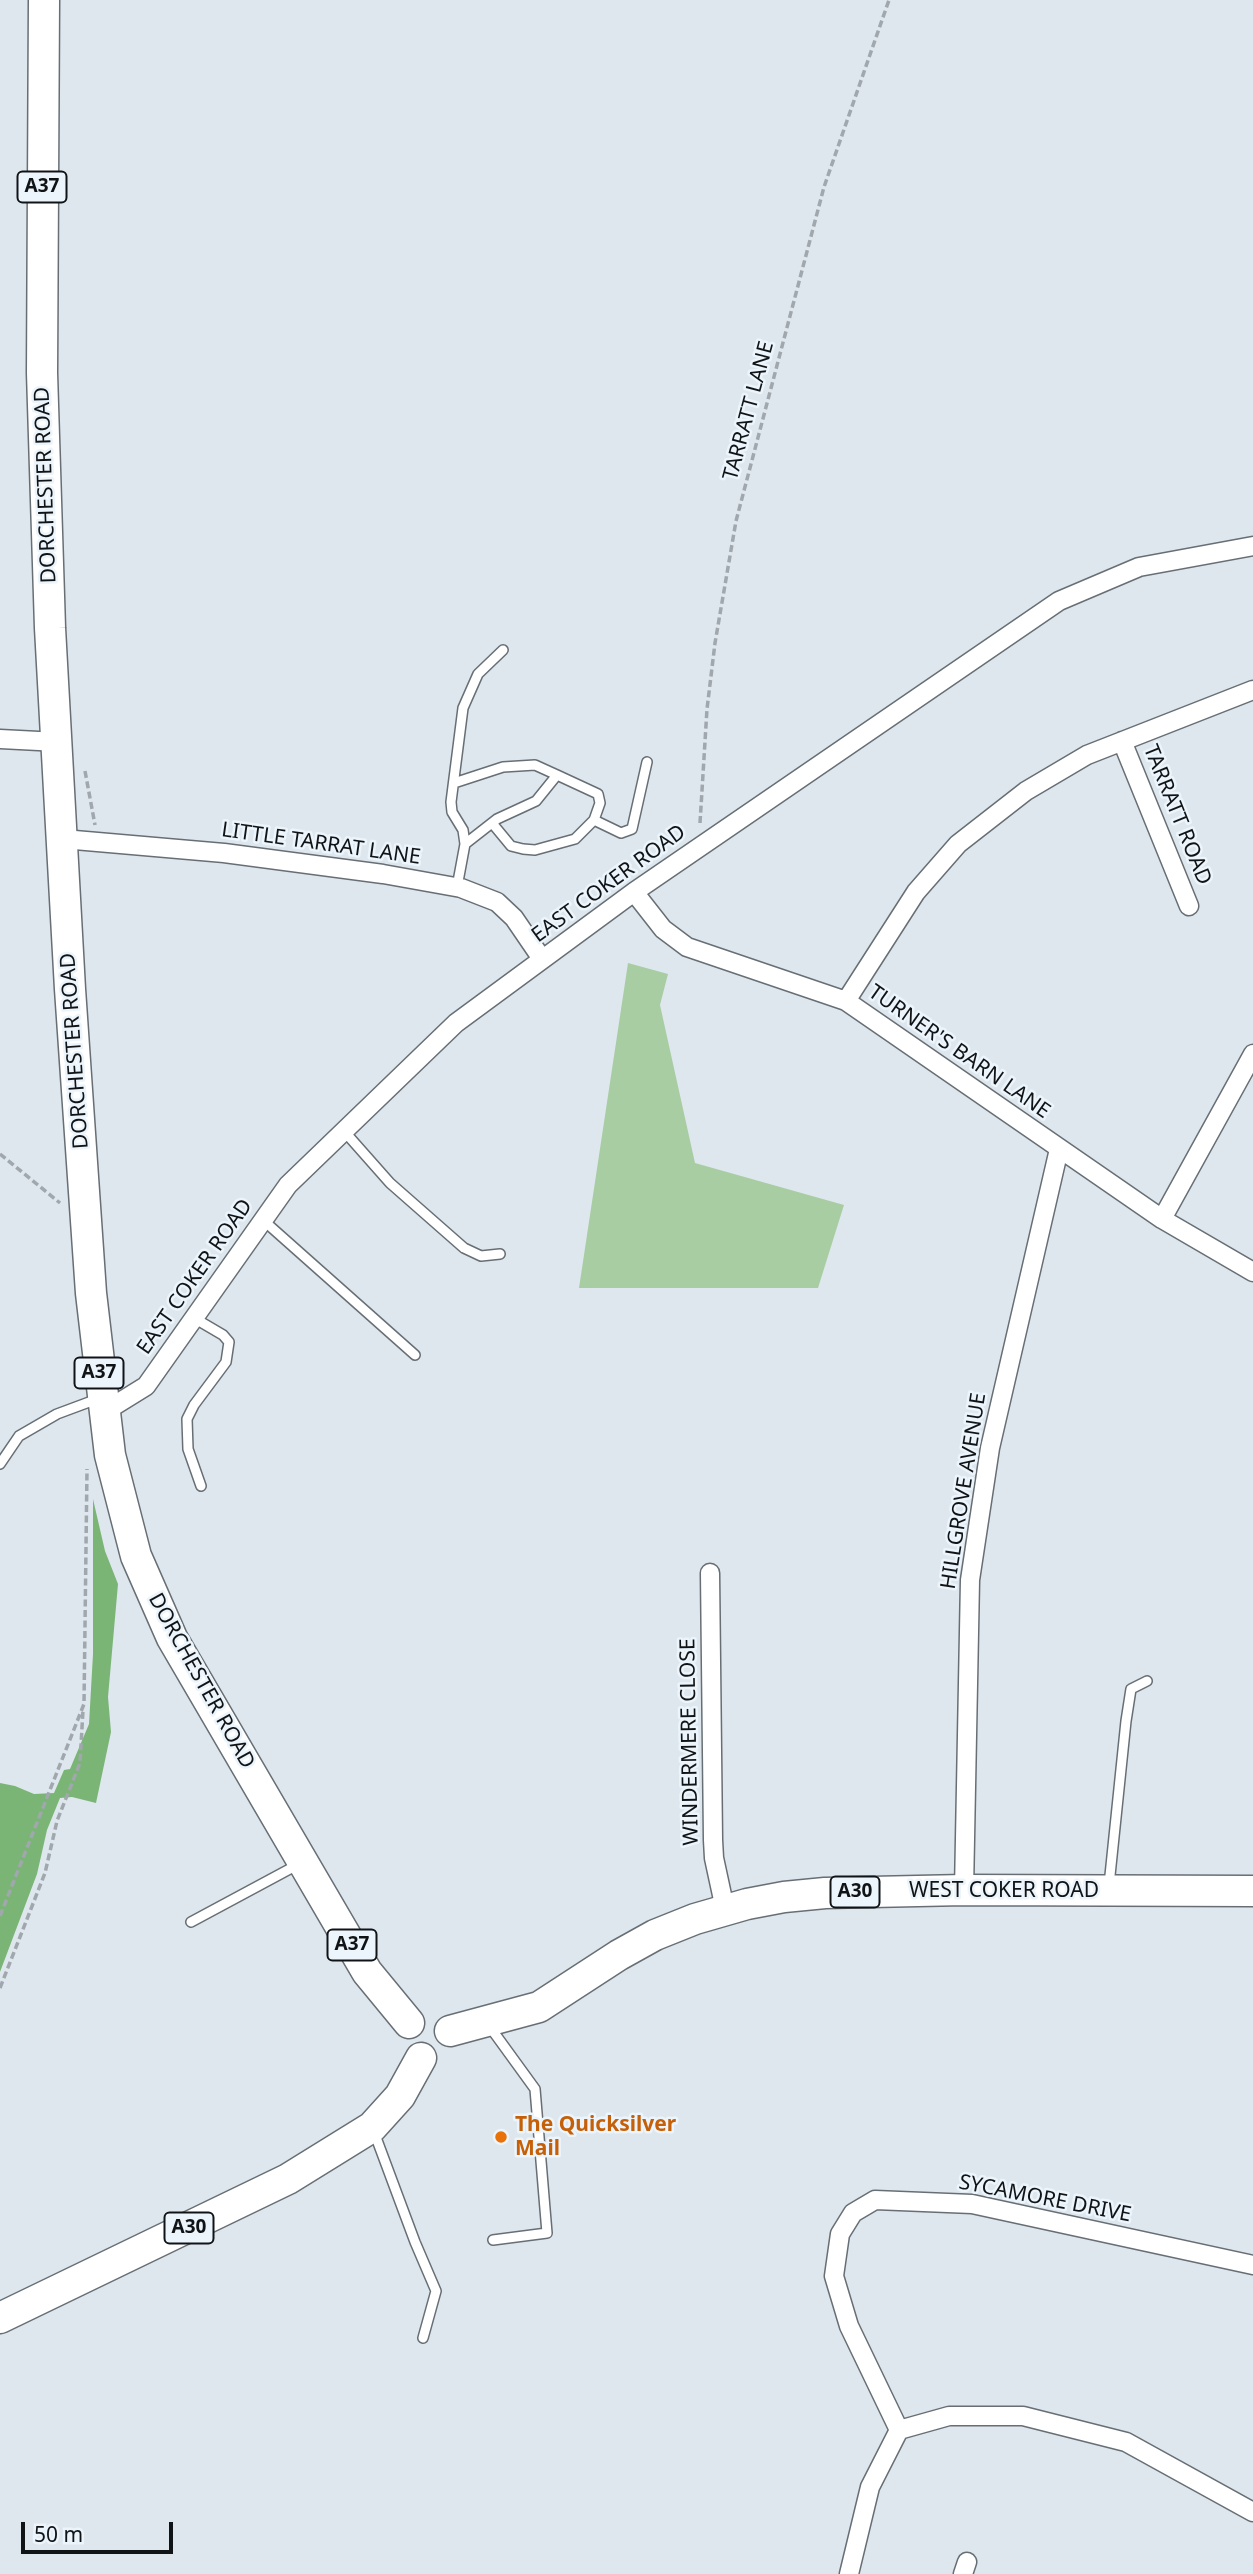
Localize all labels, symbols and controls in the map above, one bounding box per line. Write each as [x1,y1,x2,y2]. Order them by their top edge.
road number: A37 [18,172,66,202]
street label: TARRATT LANE [718,339,780,483]
street label: DORCHESTER ROAD [30,386,62,584]
street label: TARRATT ROAD [1137,741,1217,889]
street label: LITTLE TARRAT LANE [220,818,422,870]
street label: EAST COKER ROAD [527,820,691,948]
street label: DORCHESTER ROAD [56,952,94,1150]
street label: TURNER'S BARN LANE [863,980,1055,1124]
street label: EAST COKER ROAD [132,1194,258,1360]
road number: A37 [74,1358,124,1388]
street label: HILLGROVE AVENUE [936,1391,992,1591]
street label: DORCHESTER ROAD [142,1589,260,1773]
street label: WINDERMERE CLOSE [676,1638,704,1846]
road number: A30 [830,1876,880,1908]
street label: WEST COKER ROAD [909,1878,1099,1904]
road number: A37 [328,1929,376,1960]
place label: The Quicksilver Mail [515,2112,676,2162]
marker: The Quicksilver Mail [493,2129,509,2145]
street label: SYCAMORE DRIVE [957,2170,1133,2228]
road number: A30 [164,2212,214,2244]
scale bar [24,2508,177,2552]
text: 50 m [34,2520,83,2548]

